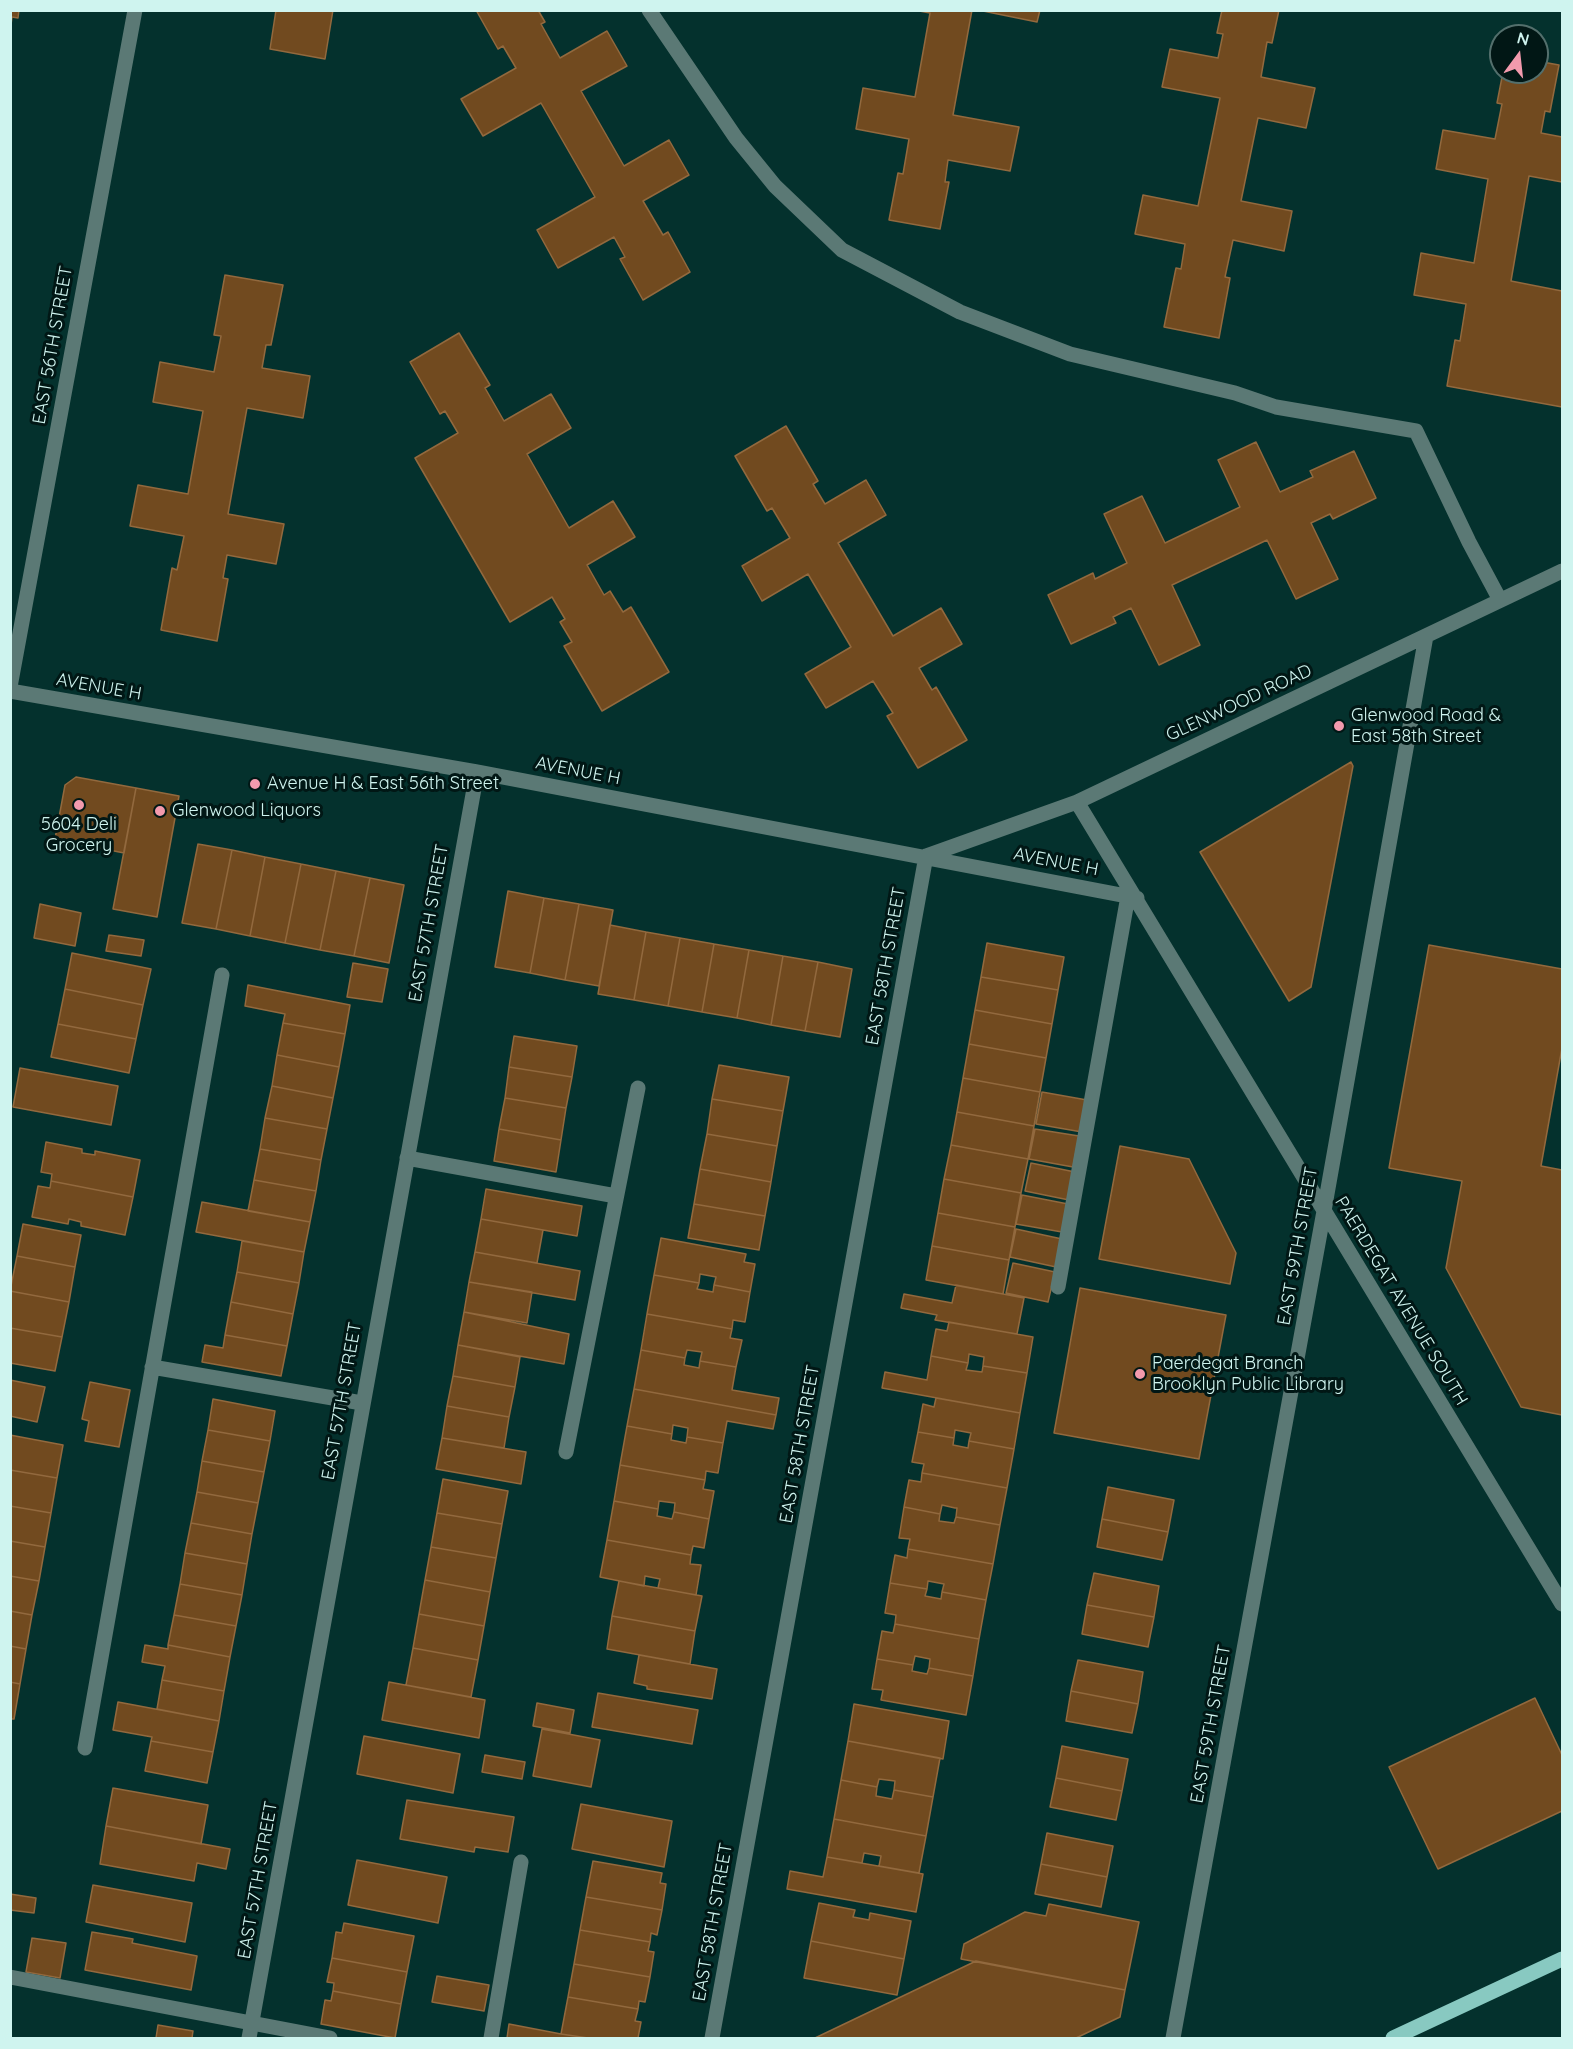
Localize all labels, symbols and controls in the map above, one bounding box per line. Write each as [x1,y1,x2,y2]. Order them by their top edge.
north arrow [1489,24,1549,84]
text: N [1515,27,1531,50]
street label: EAST 56TH STREET [28,264,78,426]
street label: GLENWOOD ROAD [1163,660,1315,746]
street label: AVENUE H [55,669,143,705]
place label: Glenwood Road & East 58th Street [1351,705,1501,748]
marker: Glenwood Road & East 58th Street [1332,719,1346,733]
street label: AVENUE H [534,752,622,790]
place label: Avenue H & East 56th Street [267,773,499,795]
marker: Avenue H & East 56th Street [248,777,262,791]
marker: 5604 Deli Grocery [72,798,86,812]
place label: Glenwood Liquors [172,800,321,822]
marker: Glenwood Liquors [153,804,167,818]
place label: 5604 Deli Grocery [41,814,117,856]
street label: EAST 57TH STREET [404,842,454,1004]
street label: AVENUE H [1012,843,1100,881]
street label: EAST 58TH STREET [861,885,911,1047]
street label: EAST 59TH STREET [1273,1165,1323,1327]
street label: PAERDEGAT AVENUE SOUTH [1330,1193,1472,1409]
street label: EAST 57TH STREET [317,1320,367,1482]
place label: Paerdegat Branch Brooklyn Public Library [1152,1353,1344,1396]
street label: EAST 58TH STREET [775,1363,825,1525]
marker: Paerdegat Branch Brooklyn Public Library [1133,1367,1147,1381]
street label: EAST 59TH STREET [1186,1643,1236,1805]
street label: EAST 57TH STREET [233,1799,283,1961]
street label: EAST 58TH STREET [688,1841,738,2003]

